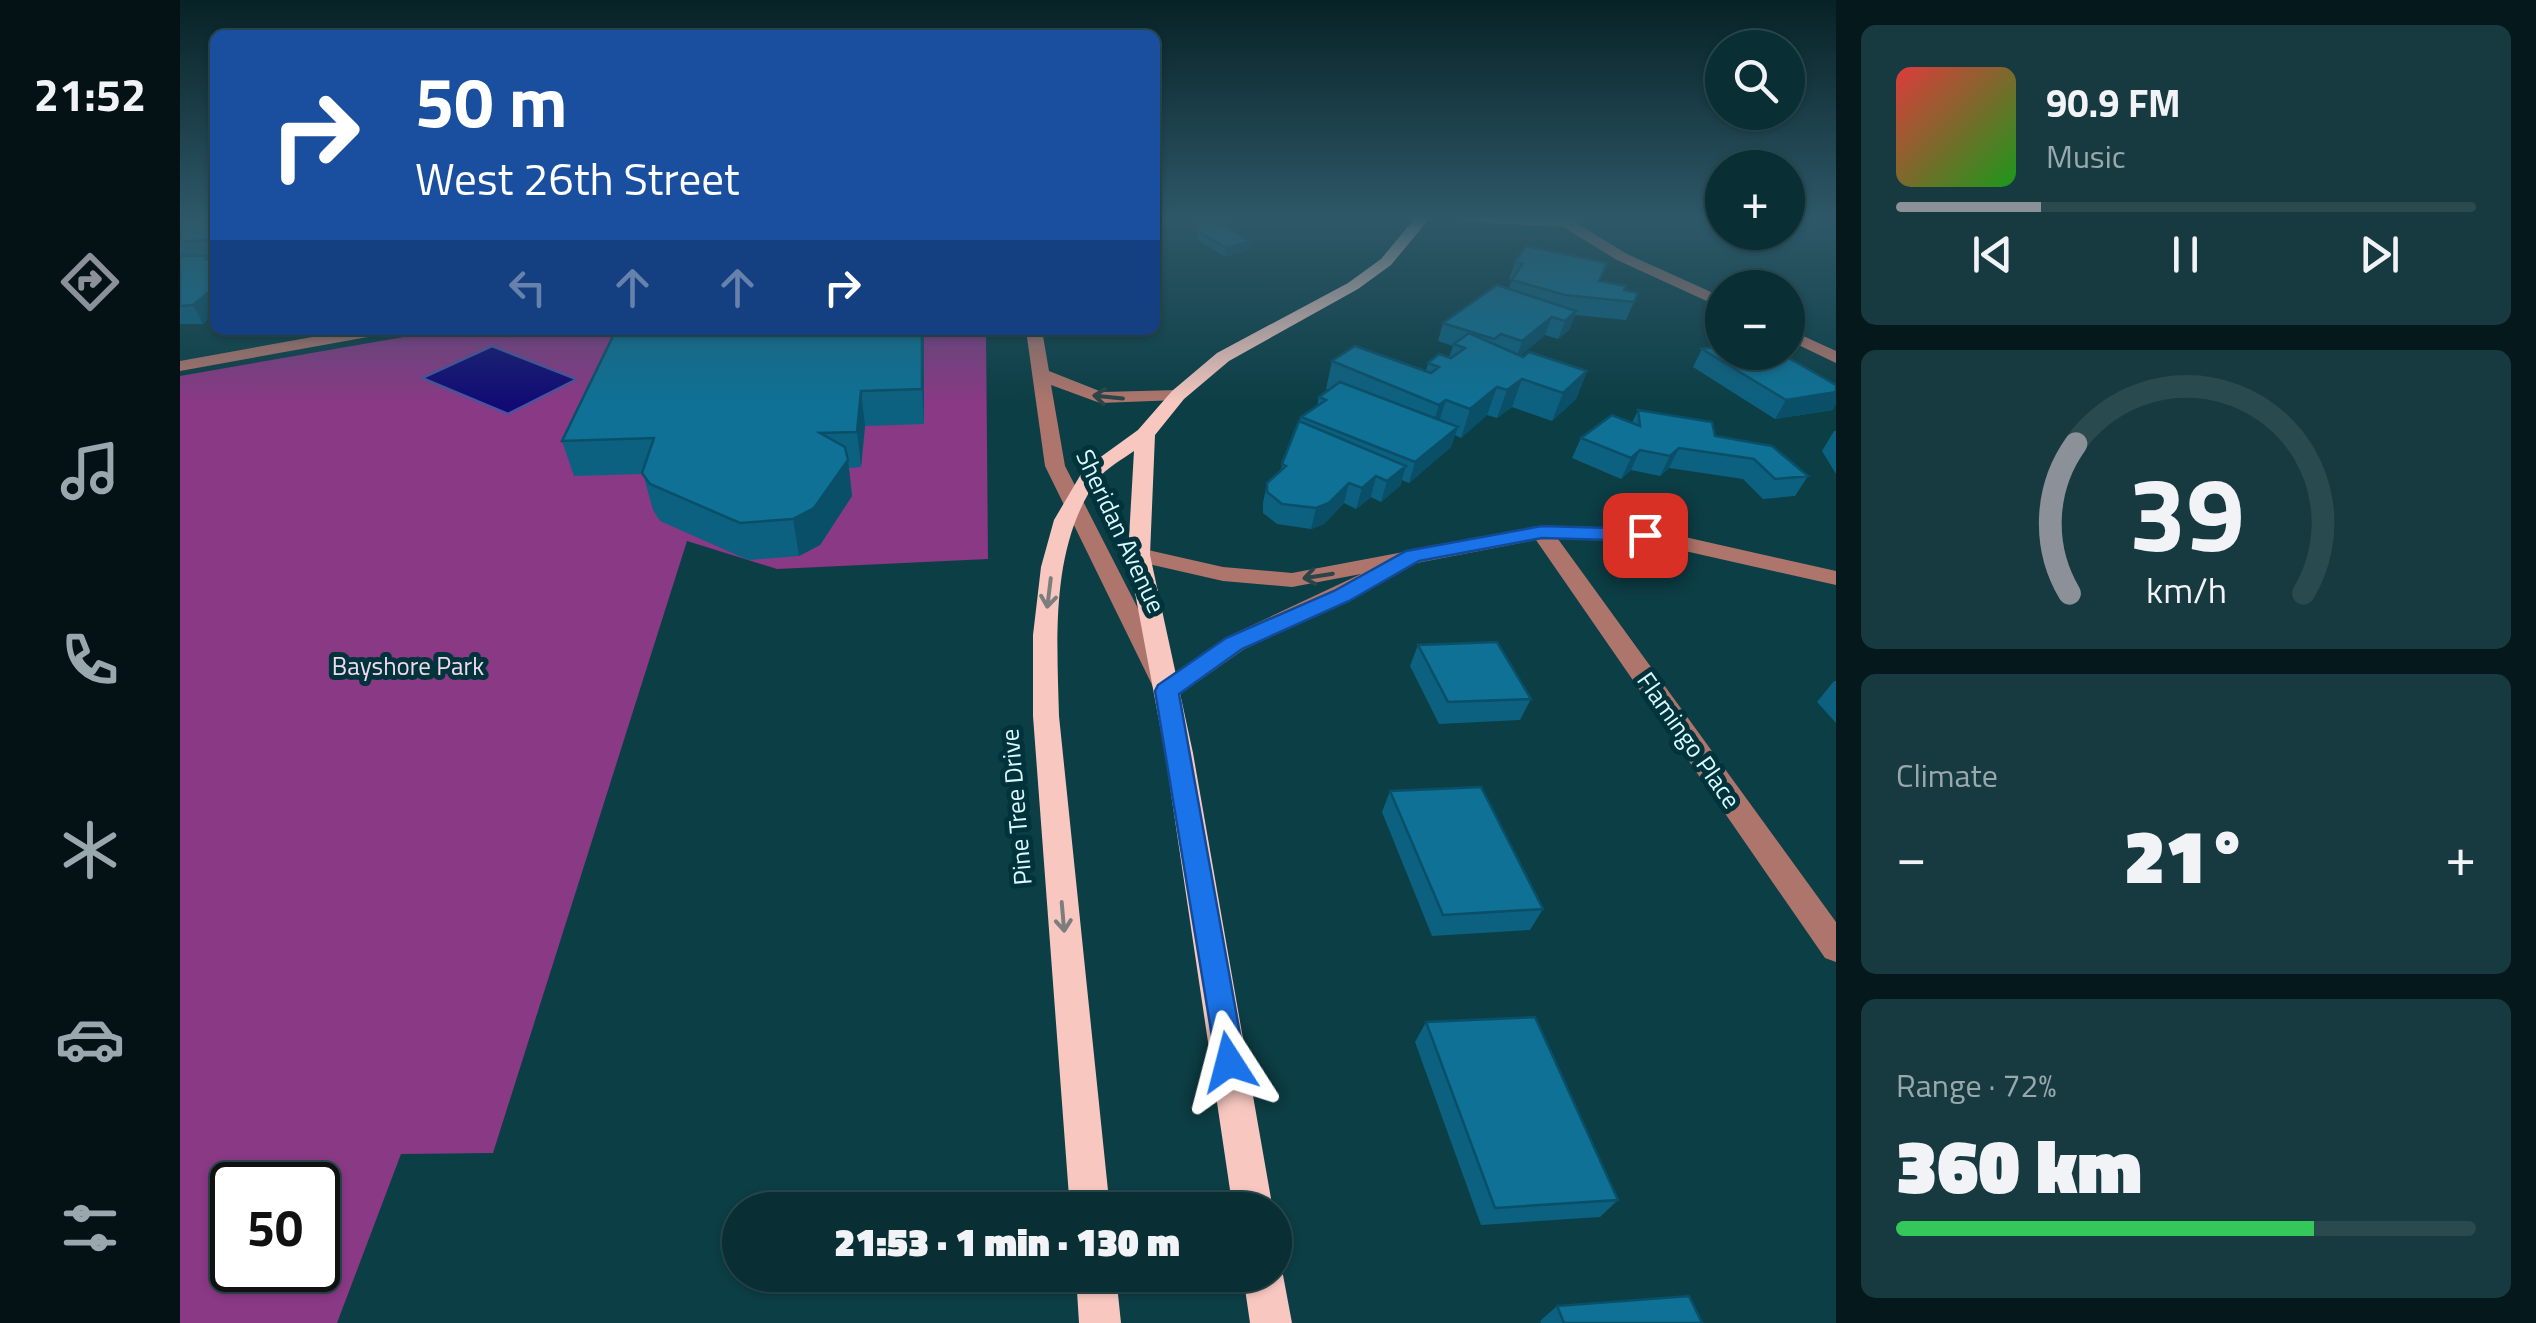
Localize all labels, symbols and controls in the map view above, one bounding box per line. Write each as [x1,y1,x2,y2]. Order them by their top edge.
map controls [1705,30,1805,370]
button: search [1705,30,1805,130]
text: 50 m [415,48,568,154]
text: 21:52 [34,60,146,128]
icon: right [250,70,380,200]
text: 90.9 FM [2046,74,2181,132]
text: Music [2046,132,2126,180]
text: West 26th Street [415,144,740,212]
button: + [1705,150,1805,250]
icon: previous [1965,227,2020,282]
icon: pause [2158,227,2213,282]
icon: next [2352,227,2407,282]
icon: directions [55,247,125,317]
icon: left [500,260,555,315]
icon: ahead [605,260,660,315]
icon: ahead [710,260,765,315]
icon: right [815,260,870,315]
button: − [1705,270,1805,370]
one-way arrow [1092,388,1124,407]
text: 39 [2128,433,2244,591]
icon: music [55,436,125,506]
street label: Sheridan Avenue [1066,443,1176,619]
pin [1603,493,1688,578]
icon: arrive [1618,508,1673,563]
text: km/h [2146,562,2226,617]
one-way arrow [1302,568,1335,586]
one-way arrow [1039,576,1058,608]
icon: phone [55,625,125,695]
park label: Bayshore Park [332,647,484,685]
street label: Flamingo Place [1628,664,1750,816]
street label: Pine Tree Drive [990,727,1042,887]
text: Climate [1896,751,1998,799]
text: 21° [2124,798,2248,912]
text: − [1896,814,1927,897]
text: + [2445,814,2476,897]
icon: climate [55,815,125,885]
one-way arrow [1053,900,1072,932]
icon: car [55,1004,125,1074]
position arrow [1177,1010,1281,1114]
text: Range · 72% [1896,1061,2056,1109]
text: 360 km [1896,1108,2142,1222]
speed limit sign: 50 [210,1162,340,1292]
icon: filters [55,1193,125,1263]
text: 21:53 · 1 min · 130 m [834,1213,1180,1271]

